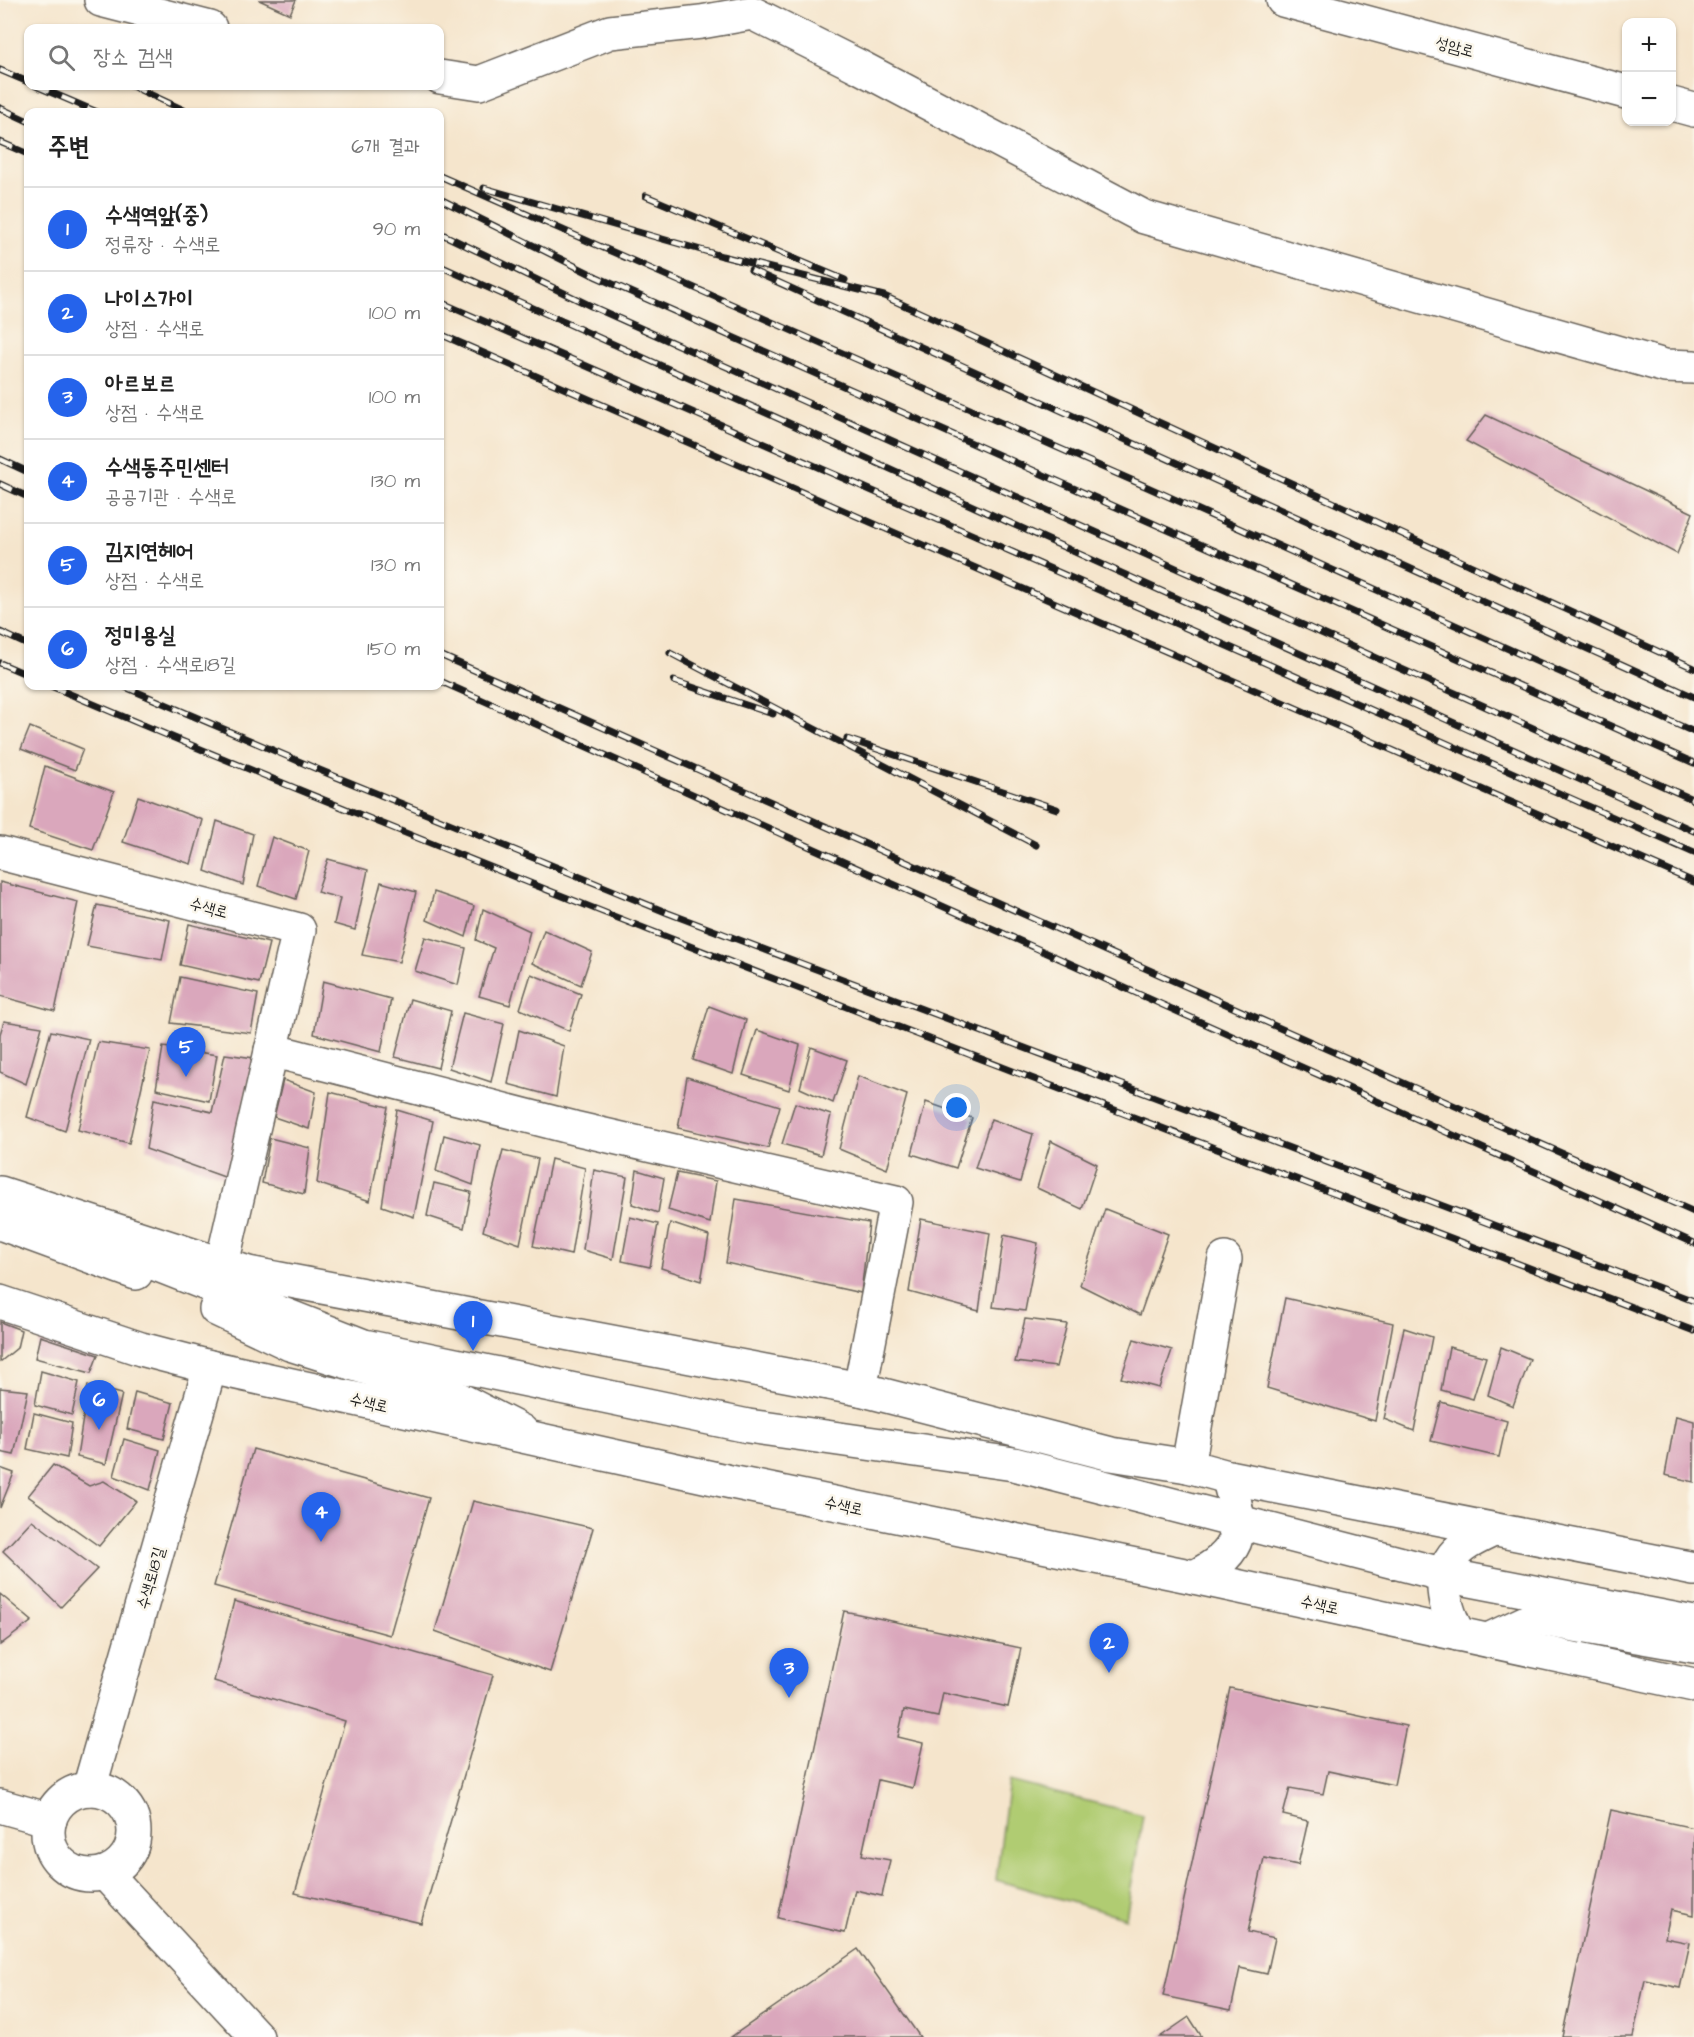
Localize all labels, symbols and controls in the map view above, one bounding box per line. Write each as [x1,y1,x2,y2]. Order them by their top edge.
map controls [1622,18,1676,126]
button: + [1622,18,1676,72]
search box [24,24,444,90]
street label: 성암로 [1433,31,1476,63]
icon: search [45,41,78,74]
text: 장소 검색 [93,42,173,73]
button: − [1622,72,1676,126]
text: 주변 [48,129,90,165]
text: 6개 결과 [351,133,420,161]
text: 수색역앞(중) [105,200,208,231]
text: 1 [66,215,69,243]
text: 90 m [372,215,420,243]
text: 정류장 · 수색로 [105,231,220,259]
text: 나이스가이 [105,284,194,315]
text: 2 [62,299,73,327]
text: 100 m [369,299,420,327]
text: 상점 · 수색로 [105,315,204,343]
text: 아르보르 [105,368,176,399]
text: 3 [62,383,73,411]
text: 100 m [369,383,420,411]
text: 상점 · 수색로 [105,399,204,427]
text: 수색동주민센터 [105,452,229,483]
text: 4 [61,467,74,495]
text: 130 m [371,467,420,495]
text: 공공기관 · 수색로 [105,483,236,511]
text: 김지연헤어 [105,536,194,567]
text: 5 [60,551,75,579]
text: 130 m [371,551,420,579]
text: 상점 · 수색로 [105,567,204,595]
text: 정미용실 [105,620,176,651]
text: 6 [61,635,74,663]
text: 150 m [367,635,420,663]
text: 상점 · 수색로18길 [105,651,236,679]
street label: 수색로 [187,892,230,924]
pin: 5 [166,1028,206,1077]
your location [942,1093,971,1122]
pin: 1 [454,1302,492,1351]
pin: 6 [80,1380,118,1430]
street label: 수색로 [347,1388,390,1418]
street label: 수색로 [823,1491,865,1521]
pin: 4 [302,1492,340,1542]
street label: 수색로18길 [132,1544,170,1612]
street label: 수색로 [1299,1590,1341,1620]
pin: 2 [1090,1624,1128,1673]
pin: 3 [770,1648,808,1698]

